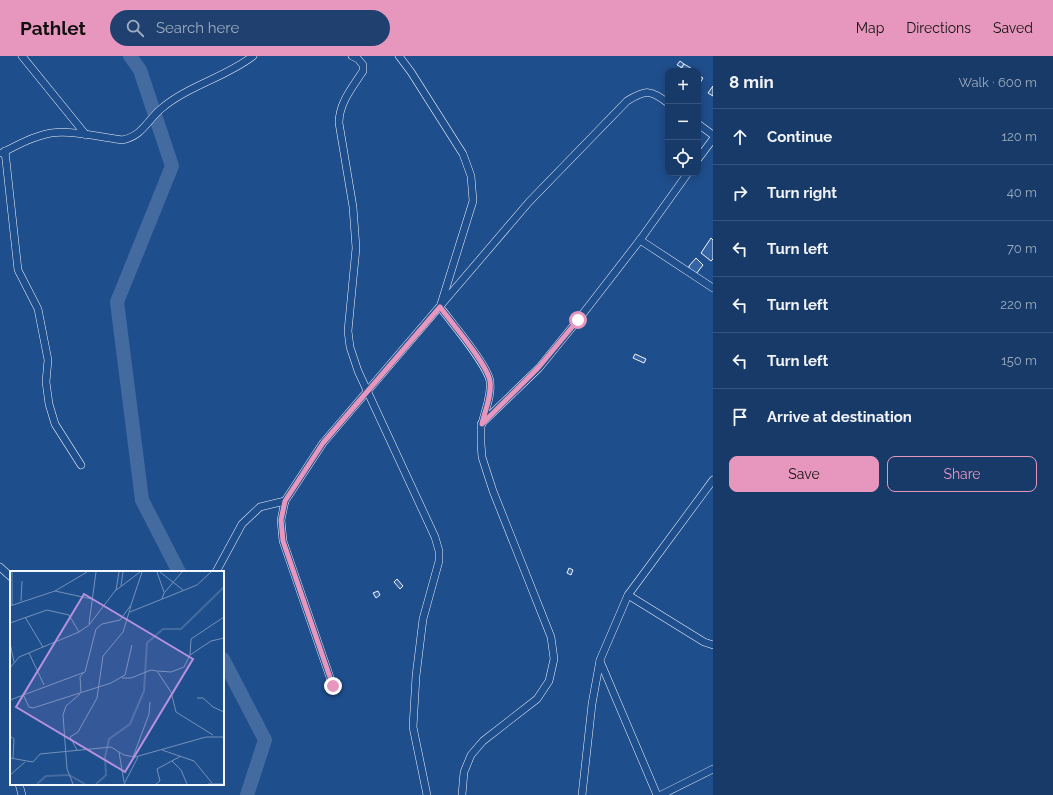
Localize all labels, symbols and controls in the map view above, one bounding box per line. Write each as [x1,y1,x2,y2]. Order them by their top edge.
search box [110,10,390,46]
text: Pathlet [20,17,86,39]
icon: search [124,17,146,39]
text: Search here [156,19,239,37]
text: Map [856,20,884,36]
text: Directions [906,20,971,36]
text: Saved [993,20,1033,36]
map controls [665,68,701,176]
button: + [665,68,701,104]
text: 8 min [729,72,774,92]
text: Walk · 600 m [958,75,1037,90]
button: − [665,104,701,140]
icon: ahead [729,126,751,148]
text: Continue [767,128,832,146]
text: 120 m [1001,129,1037,144]
button: locate [665,140,701,176]
icon: right [729,182,751,204]
text: Turn right [767,184,837,202]
text: 40 m [1007,185,1037,200]
icon: left [729,238,751,260]
text: Turn left [767,240,828,258]
text: 70 m [1007,241,1037,256]
icon: left [729,294,751,316]
text: Turn left [767,296,828,314]
text: 220 m [1000,297,1037,312]
route start [569,311,587,329]
icon: left [729,350,751,372]
text: Turn left [767,352,828,370]
text: 150 m [1001,353,1037,368]
icon: arrive [729,406,751,428]
text: Arrive at destination [767,408,912,426]
button: Save [729,456,879,492]
button: Share [887,456,1037,492]
inset map [10,571,224,785]
route end [324,677,342,695]

